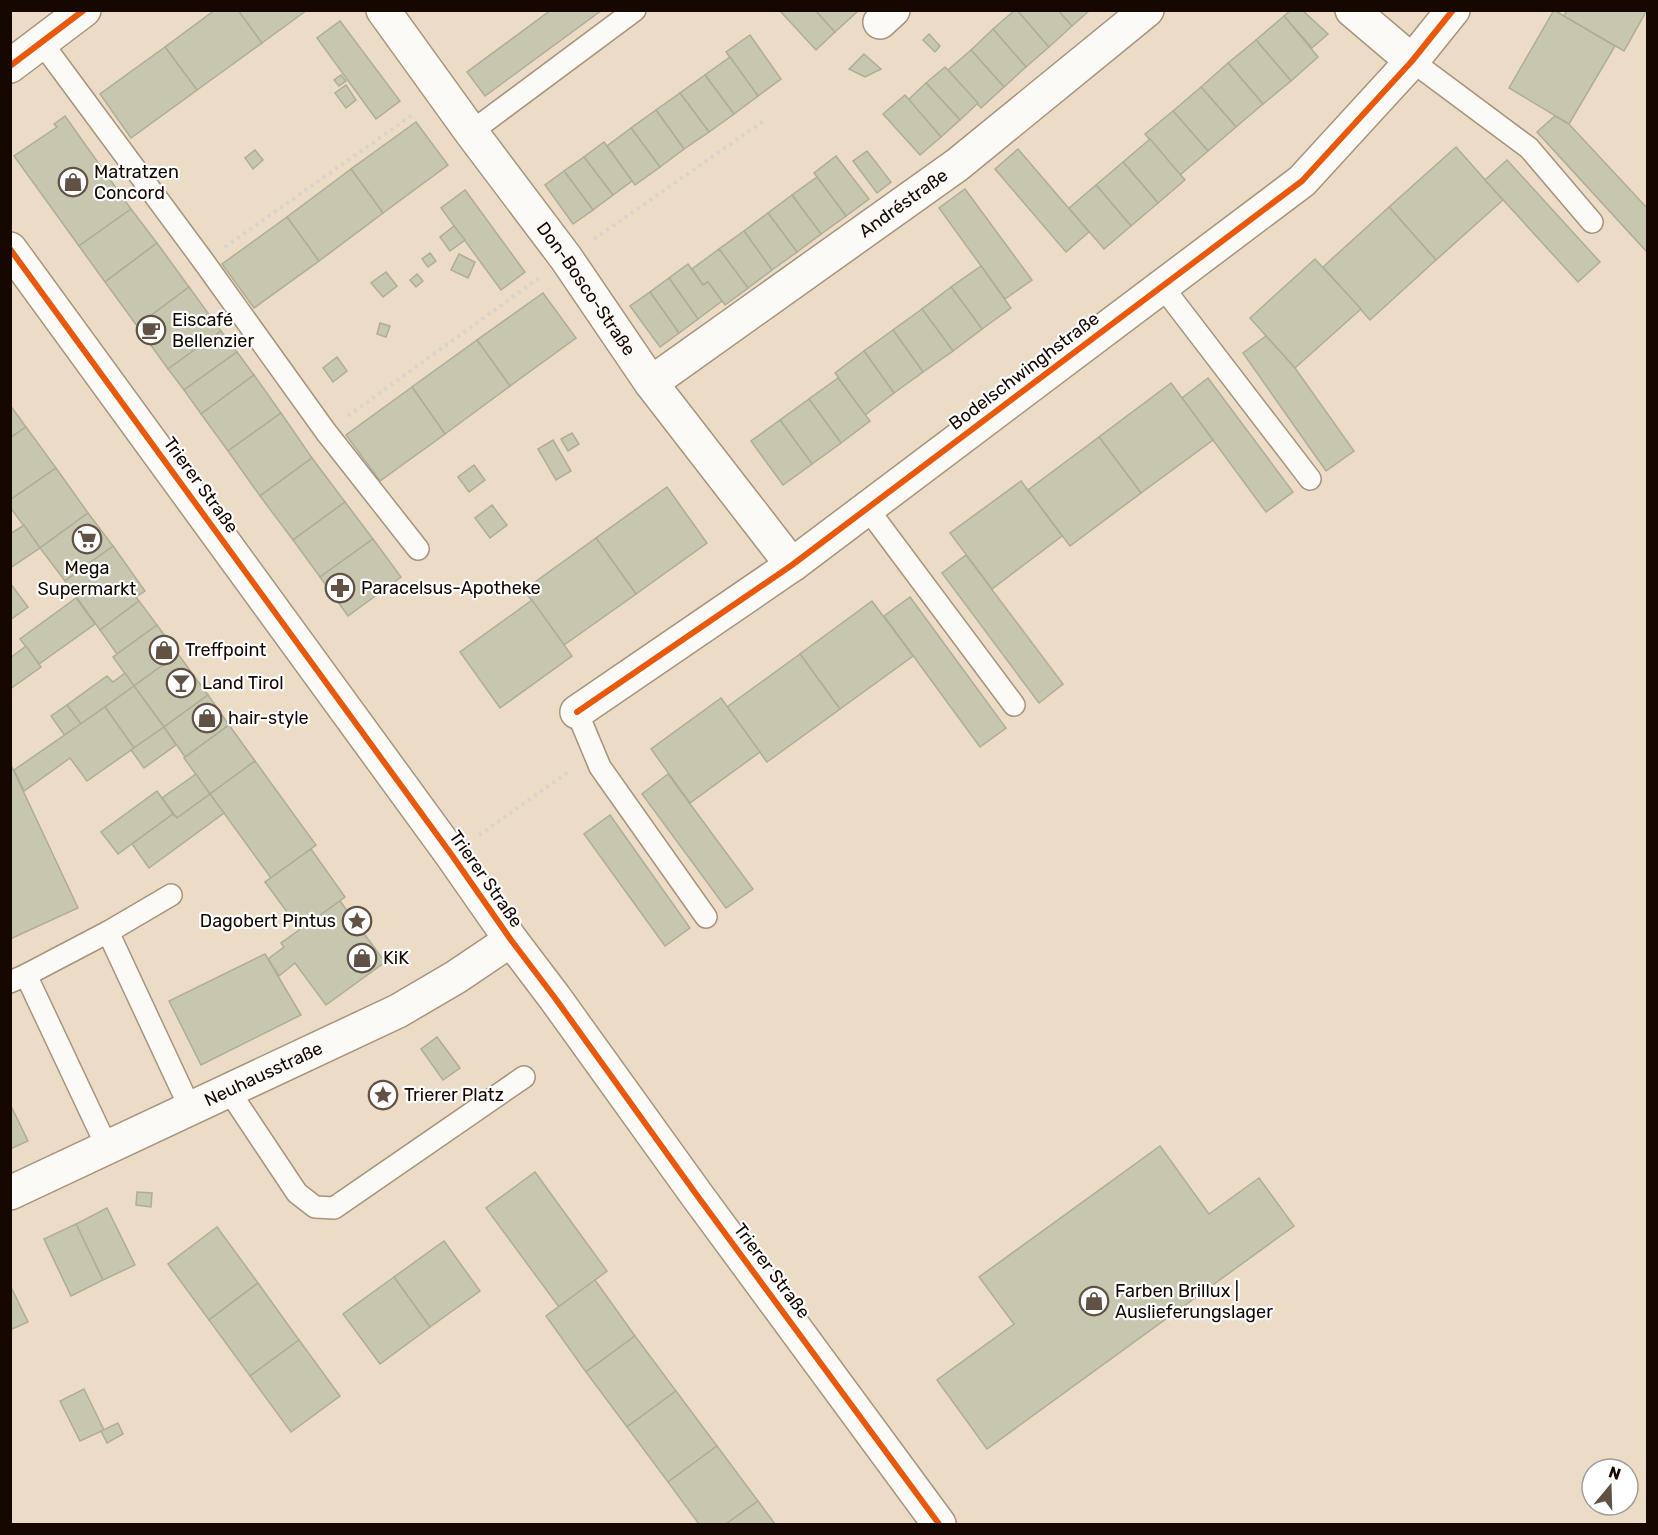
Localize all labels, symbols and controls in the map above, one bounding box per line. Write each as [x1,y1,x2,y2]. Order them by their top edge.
place label: Matratzen Concord [94,161,179,204]
street label: Andréstraße [855,164,952,242]
shop icon: Matratzen Concord [57,166,89,198]
street label: Don-Bosco-Straße [532,218,640,360]
street label: Bodelschwinghstraße [945,307,1103,435]
place label: Eiscafé Bellenzier [172,309,254,352]
cafe icon: Eiscafé Bellenzier [135,314,167,346]
street label: Trierer Straße [159,433,243,537]
supermarket icon: Mega Supermarkt [71,523,103,555]
place label: Mega Supermarkt [38,557,136,600]
pharmacy icon: Paracelsus-Apotheke [324,572,356,604]
place label: Paracelsus-Apotheke [361,577,541,599]
shop icon: Treffpoint [148,634,180,666]
place label: Treffpoint [185,639,266,661]
bar icon: Land Tirol [165,667,197,699]
place label: Land Tirol [202,672,284,694]
shop icon: hair-style [191,702,223,734]
place label: hair-style [228,707,309,729]
street label: Trierer Straße [444,826,528,932]
place icon: Dagobert Pintus [341,905,373,937]
place label: Dagobert Pintus [200,910,336,932]
shop icon: KiK [346,942,378,974]
place label: KiK [383,947,409,969]
street label: Neuhausstraße [201,1037,326,1111]
place icon: Trierer Platz [367,1079,399,1111]
place label: Trierer Platz [404,1084,504,1106]
street label: Trierer Straße [729,1219,815,1323]
place label: Farben Brillux | Auslieferungslager [1115,1280,1273,1323]
shop icon: Farben Brillux | Auslieferungslager [1078,1285,1110,1317]
north arrow [1580,1457,1640,1517]
text: N [1606,1462,1623,1484]

